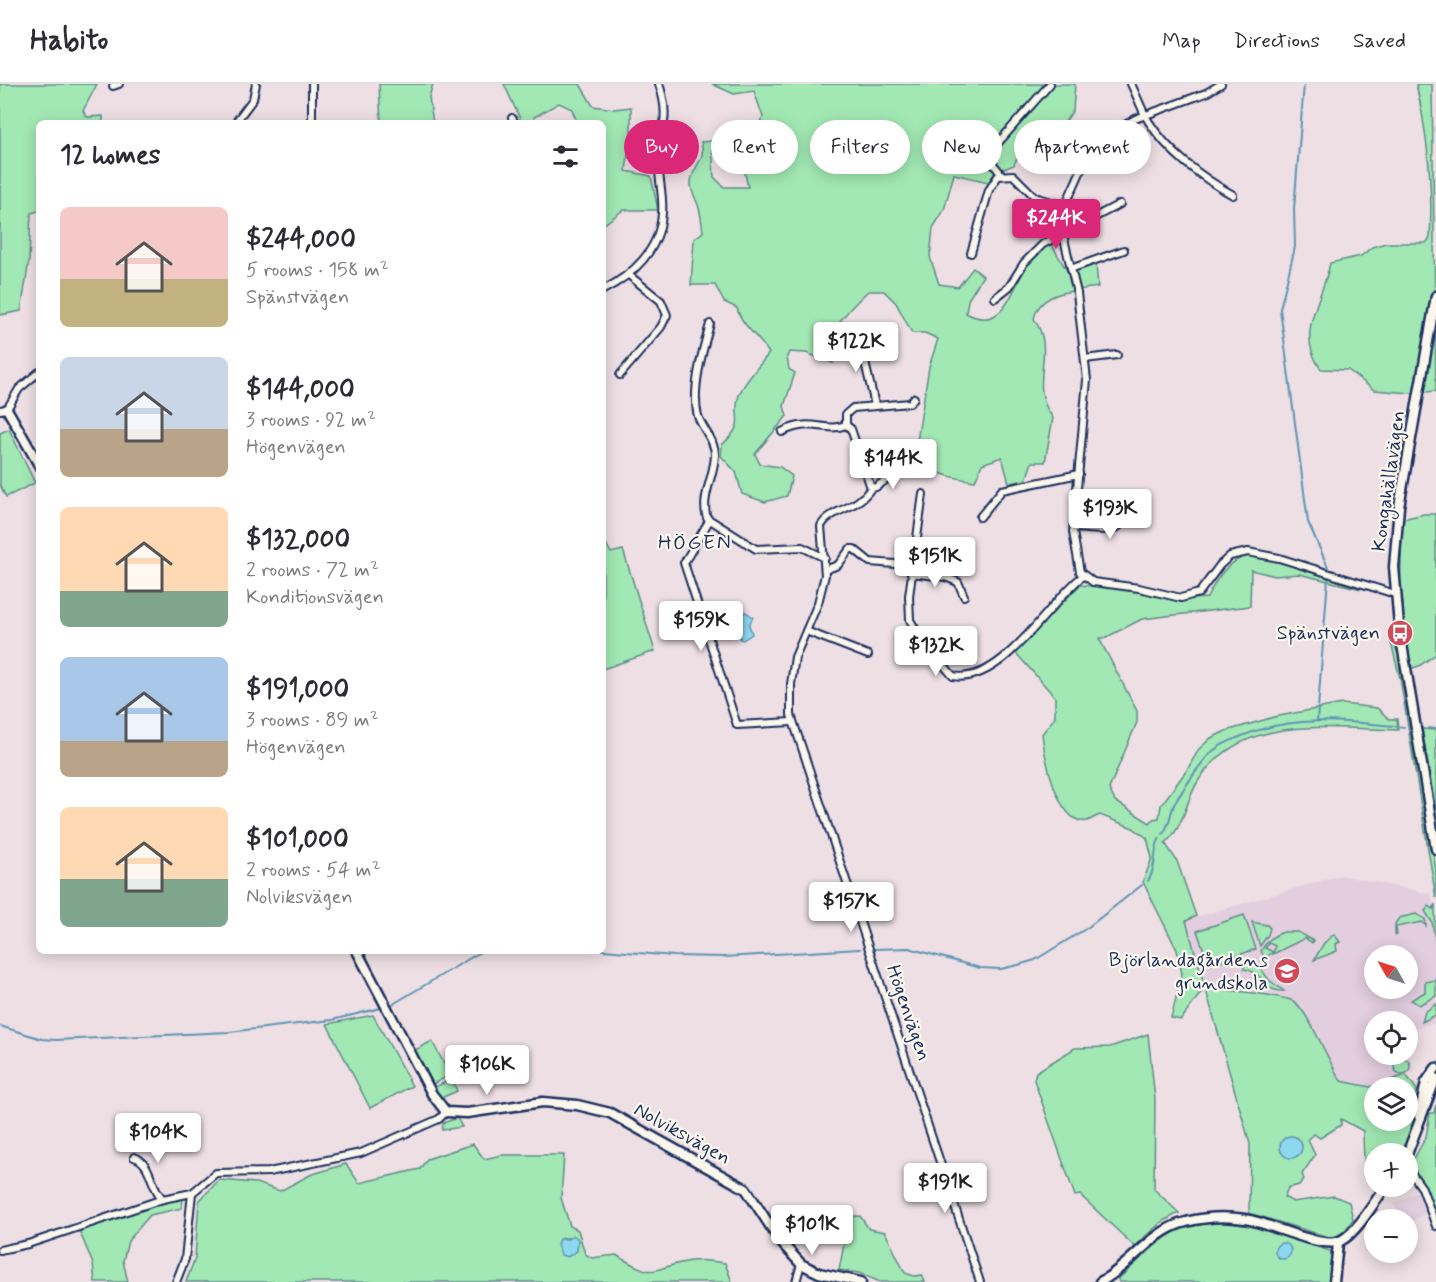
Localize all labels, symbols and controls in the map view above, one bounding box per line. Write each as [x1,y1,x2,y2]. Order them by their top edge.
text: Habito [30,23,108,60]
text: Map [1162,27,1201,55]
text: Directions [1234,27,1320,55]
text: Saved [1353,27,1406,55]
chip: Buy [624,120,699,174]
chip: Rent [711,120,798,174]
chip: Filters [810,120,910,174]
chip: New [922,120,1002,174]
chip: Apartment [1014,120,1151,174]
text: 12 homes [60,139,160,173]
icon: filters [549,140,582,173]
pin: $244K [1014,199,1098,250]
text: $244K [1026,205,1086,232]
text: $244,000 [246,223,356,257]
icon: home [108,231,180,303]
text: 5 rooms · 158 m² [246,257,389,284]
text: Spänstvägen [246,284,349,311]
pin: $122K [814,322,898,373]
text: $122K [827,328,885,355]
text: $144,000 [246,373,355,407]
icon: home [108,381,180,453]
text: 3 rooms · 92 m² [246,407,376,434]
street label: Kongahällavägen [1366,409,1413,553]
text: Högenvägen [246,434,346,461]
pin: $144K [851,439,935,490]
text: $144K [864,445,922,472]
pin: $193K [1068,489,1152,540]
text: $193K [1083,495,1137,522]
text: $132,000 [246,523,350,557]
district label: HÖGEN [658,529,732,557]
icon: home [108,531,180,603]
pin: $151K [893,537,977,588]
text: $151K [908,543,962,570]
text: 2 rooms · 72 m² [246,557,379,584]
text: Konditionsvägen [246,584,384,611]
pin: $159K [659,601,743,652]
text: $159K [673,607,729,634]
bus stop icon: Spänstvägen [1385,618,1415,648]
place label: Spänstvägen [1277,620,1380,647]
pin: $132K [894,626,978,677]
text: $132K [908,632,964,659]
text: $191,000 [246,673,349,707]
icon: home [108,681,180,753]
text: 3 rooms · 89 m² [246,707,379,734]
text: Högenvägen [246,734,346,761]
text: $101,000 [246,823,349,857]
icon: home [108,831,180,903]
text: 2 rooms · 54 m² [246,857,380,884]
pin: $157K [809,882,893,933]
text: Nolviksvägen [246,884,353,911]
text: $157K [823,888,879,915]
north arrow [1364,945,1418,999]
map controls [1364,945,1418,1263]
place label: Björlandagårdens grundskola [1109,947,1268,997]
school or university icon: Björlandagårdens grundskola [1272,956,1302,986]
street label: Högenvägen [879,961,937,1065]
button: locate [1364,1011,1418,1065]
pin: $106K [445,1045,529,1096]
text: $106K [459,1051,515,1078]
button: layers [1364,1077,1418,1131]
street label: Nolviksvägen [629,1096,735,1172]
pin: $104K [116,1113,200,1164]
text: $104K [129,1119,187,1146]
button: + [1364,1143,1418,1197]
pin: $191K [903,1163,987,1214]
text: $191K [918,1169,972,1196]
pin: $101K [770,1205,854,1256]
button: − [1364,1209,1418,1263]
text: $101K [785,1211,839,1238]

